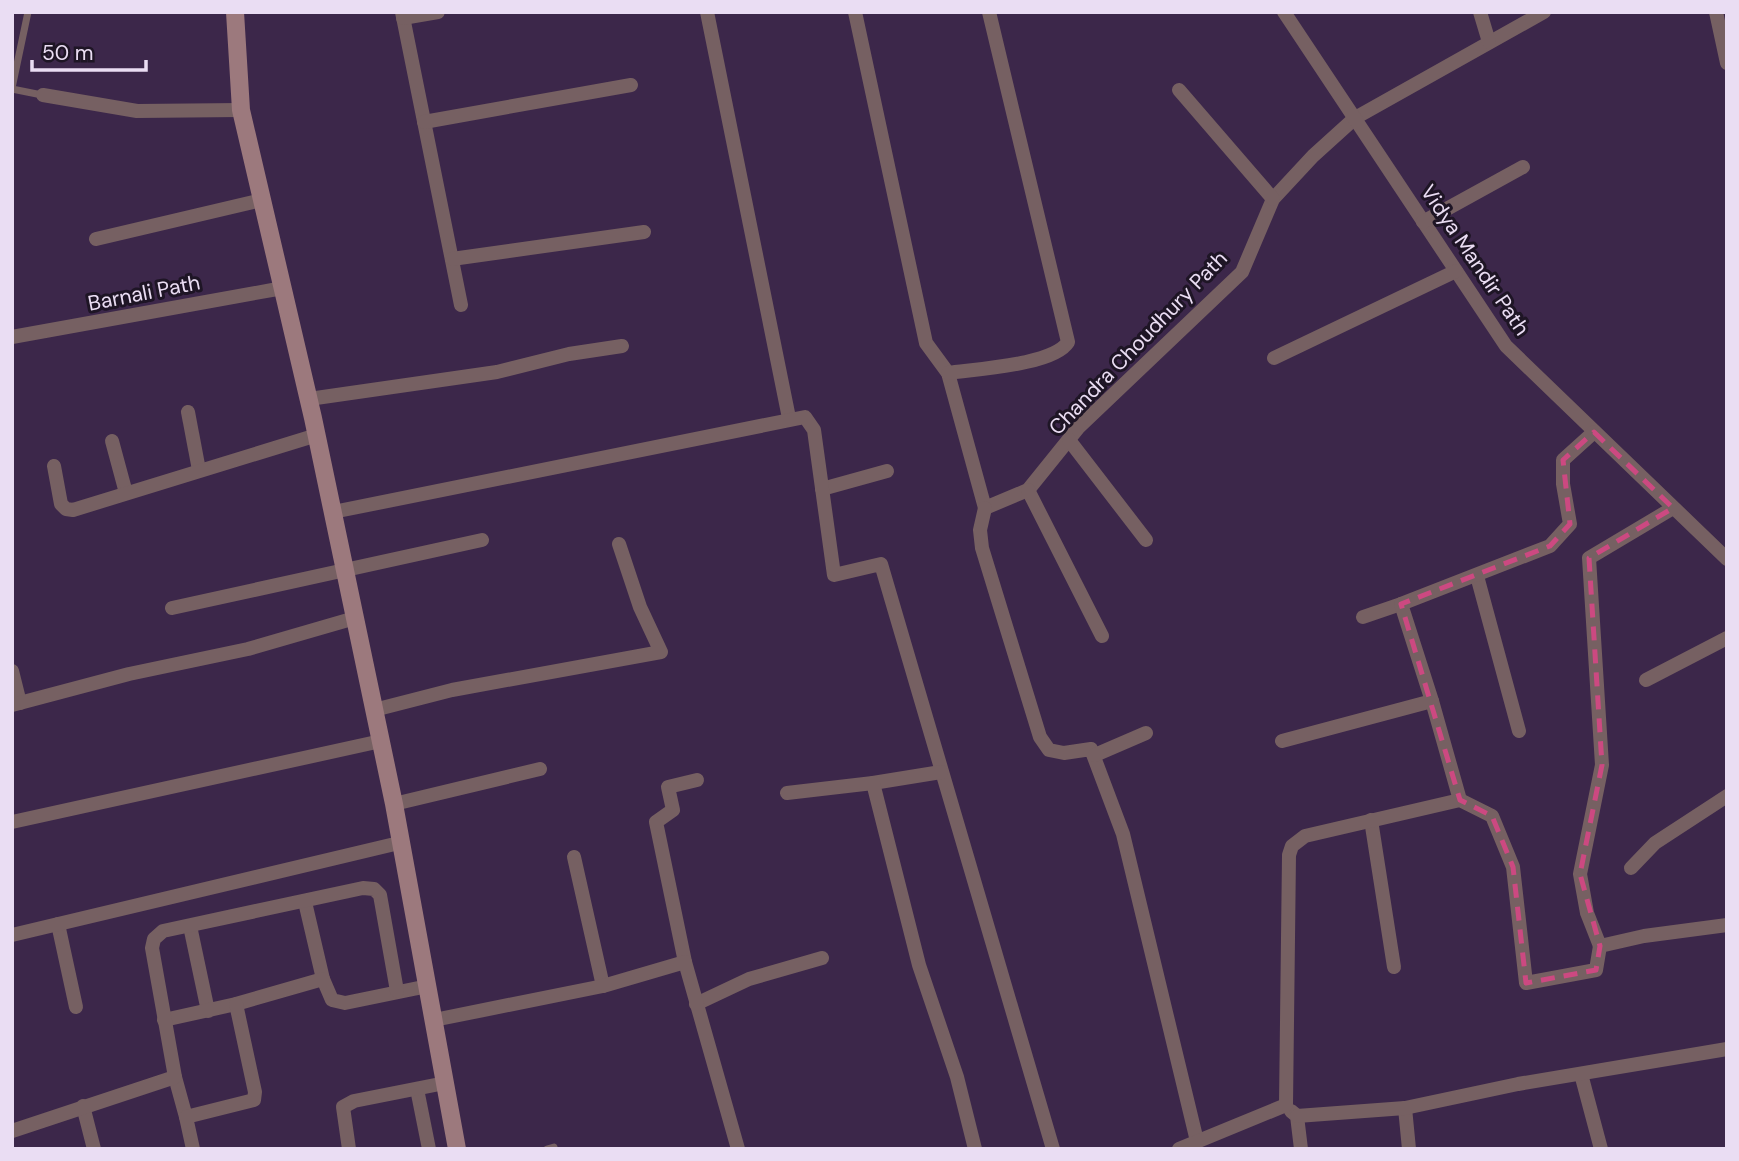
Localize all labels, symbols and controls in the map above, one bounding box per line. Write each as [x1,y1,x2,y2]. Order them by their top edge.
scale bar [32,28,145,72]
text: 50 m [42,39,93,67]
street label: Vidya Mandir Path [1414,179,1536,341]
street label: Chandra Choudhury Path [1043,245,1233,441]
street label: Barnali Path [85,268,203,318]

